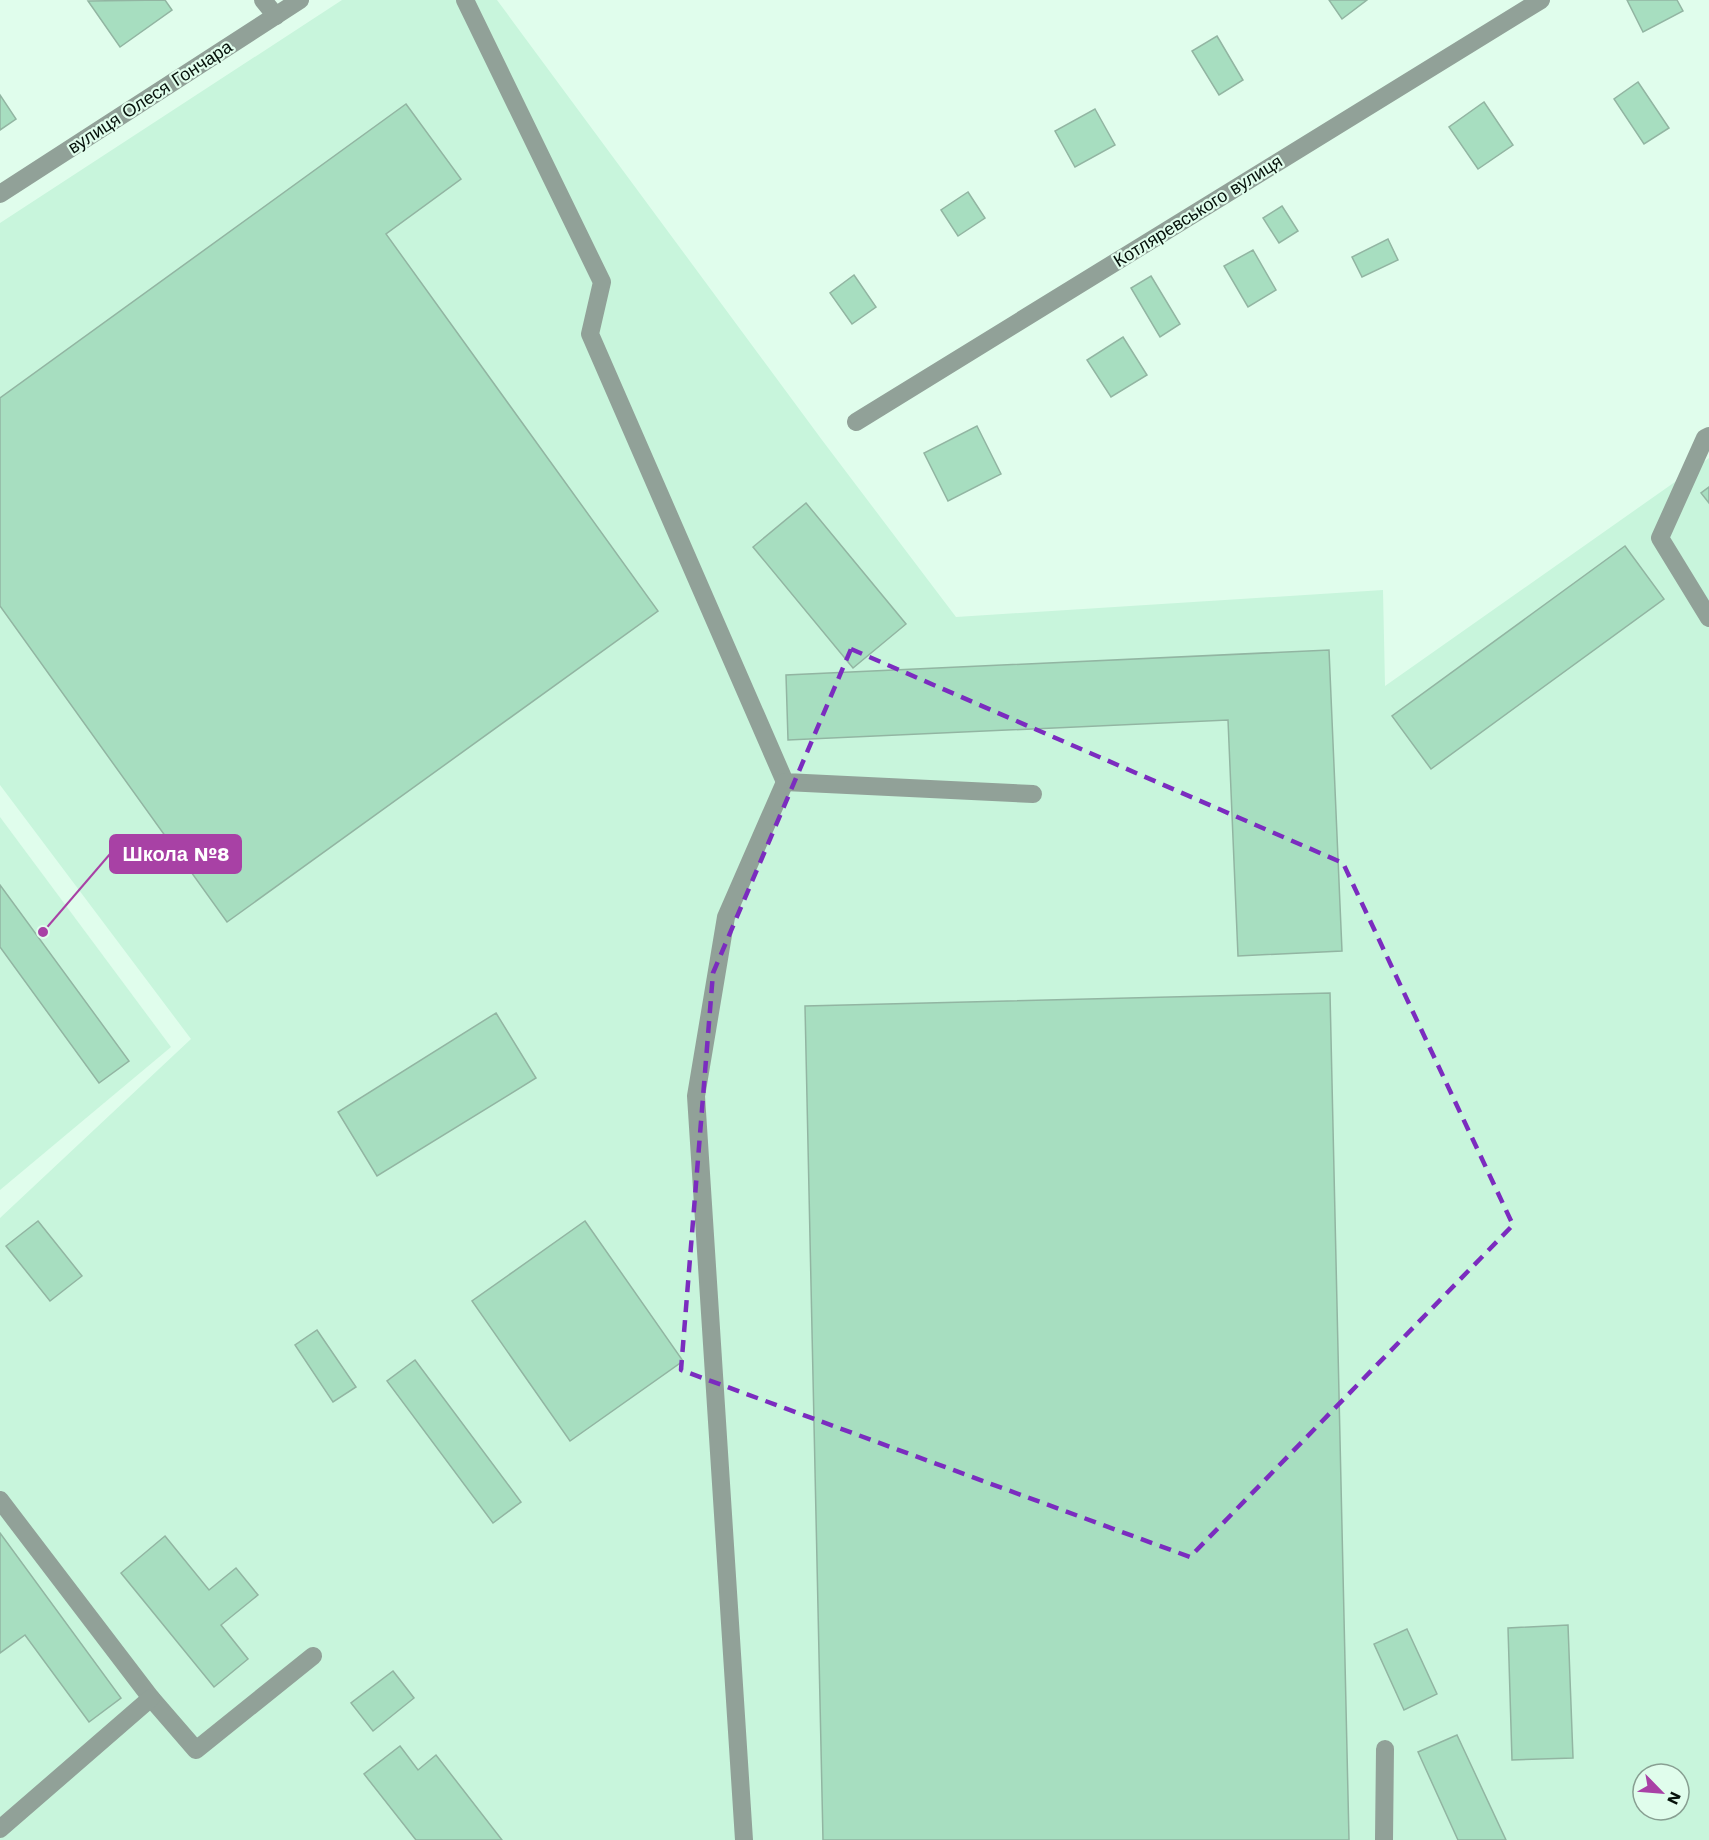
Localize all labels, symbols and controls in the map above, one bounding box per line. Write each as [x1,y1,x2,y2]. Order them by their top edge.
street label: вулиця Олеся Гончара [64,35,237,158]
street label: Котляревського вулиця [1110,150,1286,271]
callout: Школа №8 [110,835,241,873]
text: Школа №8 [123,842,229,866]
north arrow [1631,1762,1691,1822]
text: N [1663,1789,1685,1808]

